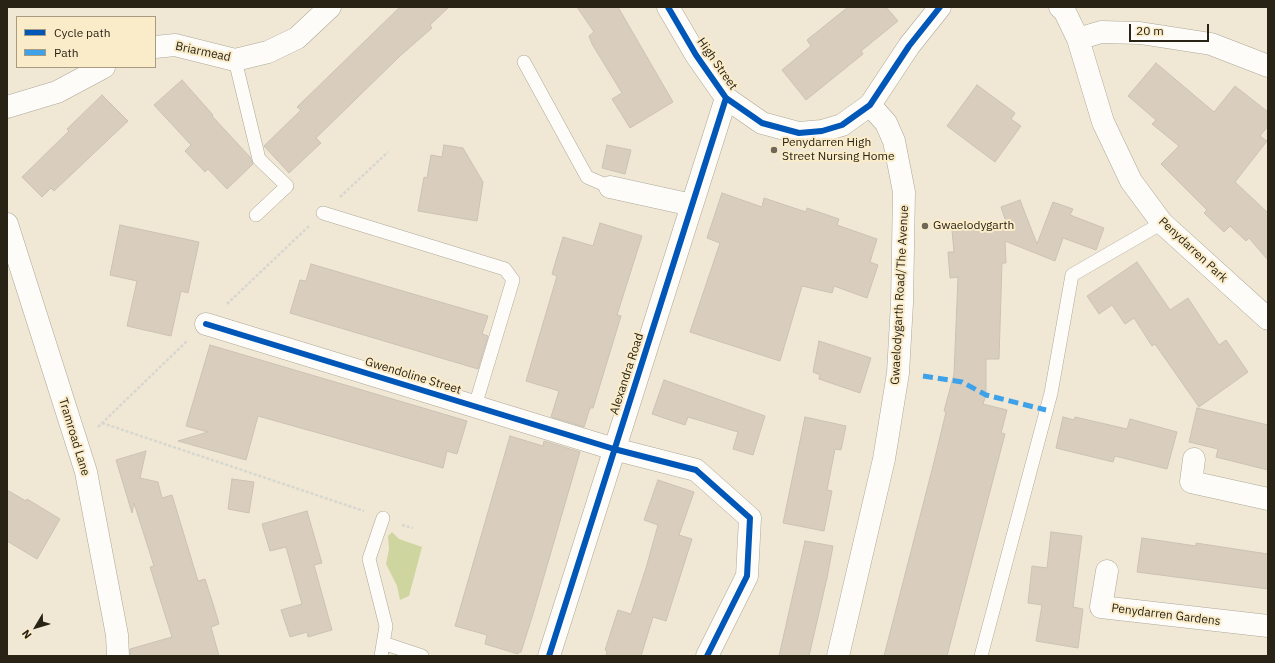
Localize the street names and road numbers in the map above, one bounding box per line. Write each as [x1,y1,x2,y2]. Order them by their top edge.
street label: High Street [694,35,740,93]
street label: Briarmead [174,39,232,65]
street label: Gwaelodygarth Road/The Avenue [888,205,912,385]
street label: Penydarren Park [1156,214,1230,286]
street label: Alexandra Road [607,331,647,417]
street label: Gwendoline Street [363,354,463,398]
street label: Tramroad Lane [55,396,93,478]
street label: Penydarren Gardens [1111,601,1221,629]

